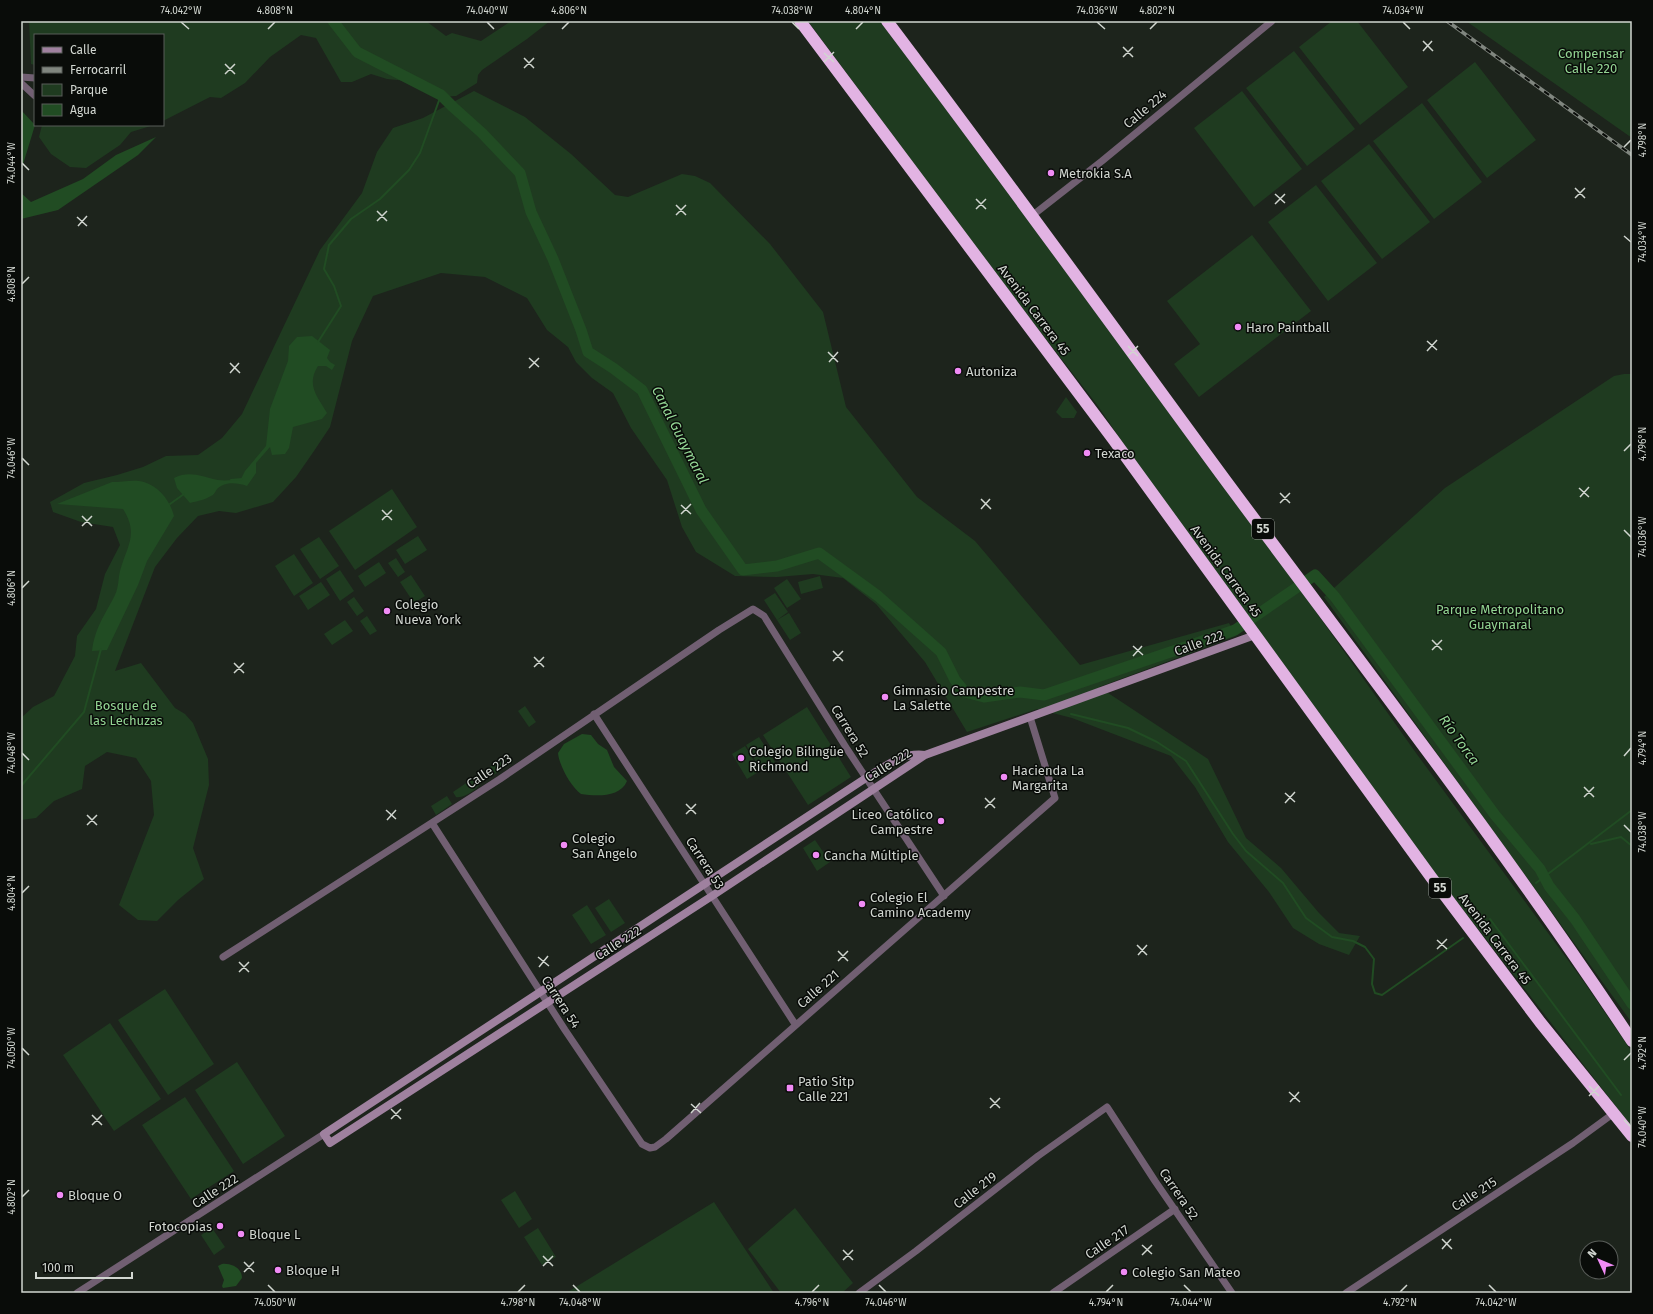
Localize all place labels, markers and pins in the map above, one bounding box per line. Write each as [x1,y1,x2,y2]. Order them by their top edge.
place label: Metrokia S.A [1059,166,1132,181]
marker: Metrokia S.A [1046,168,1056,178]
place label: Haro Paintball [1246,320,1330,335]
marker: Haro Paintball [1233,322,1243,332]
place label: Autoniza [966,364,1017,379]
marker: Autoniza [953,366,963,376]
place label: Texaco [1095,446,1135,461]
marker: Texaco [1082,448,1092,458]
place label: Colegio Nueva York [395,597,461,627]
marker: Colegio Nueva York [382,606,392,616]
place label: Gimnasio Campestre La Salette [893,683,1014,713]
marker: Gimnasio Campestre La Salette [880,692,890,702]
place label: Colegio Bilingüe Richmond [749,744,844,774]
marker: Colegio Bilingüe Richmond [736,753,746,763]
place label: Hacienda La Margarita [1012,763,1084,793]
marker: Hacienda La Margarita [999,772,1009,782]
place label: Liceo Católico Campestre [851,807,933,837]
marker: Liceo Católico Campestre [936,816,946,826]
place label: Colegio San Angelo [572,831,637,861]
marker: Colegio San Angelo [559,840,569,850]
place label: Cancha Múltiple [824,848,919,863]
marker: Cancha Múltiple [811,850,821,860]
place label: Colegio El Camino Academy [870,890,971,920]
marker: Colegio El Camino Academy [857,899,867,909]
place label: Patio Sitp Calle 221 [798,1074,854,1104]
marker: Patio Sitp Calle 221 [785,1083,795,1093]
place label: Bloque O [68,1188,122,1203]
marker: Bloque O [55,1190,65,1200]
place label: Fotocopias [148,1219,212,1234]
marker: Fotocopias [215,1221,225,1231]
place label: Bloque L [249,1227,301,1242]
marker: Bloque L [236,1229,246,1239]
place label: Bloque H [286,1263,340,1278]
marker: Bloque H [273,1265,283,1275]
place label: Colegio San Mateo [1132,1265,1241,1280]
marker: Colegio San Mateo [1119,1267,1129,1277]

